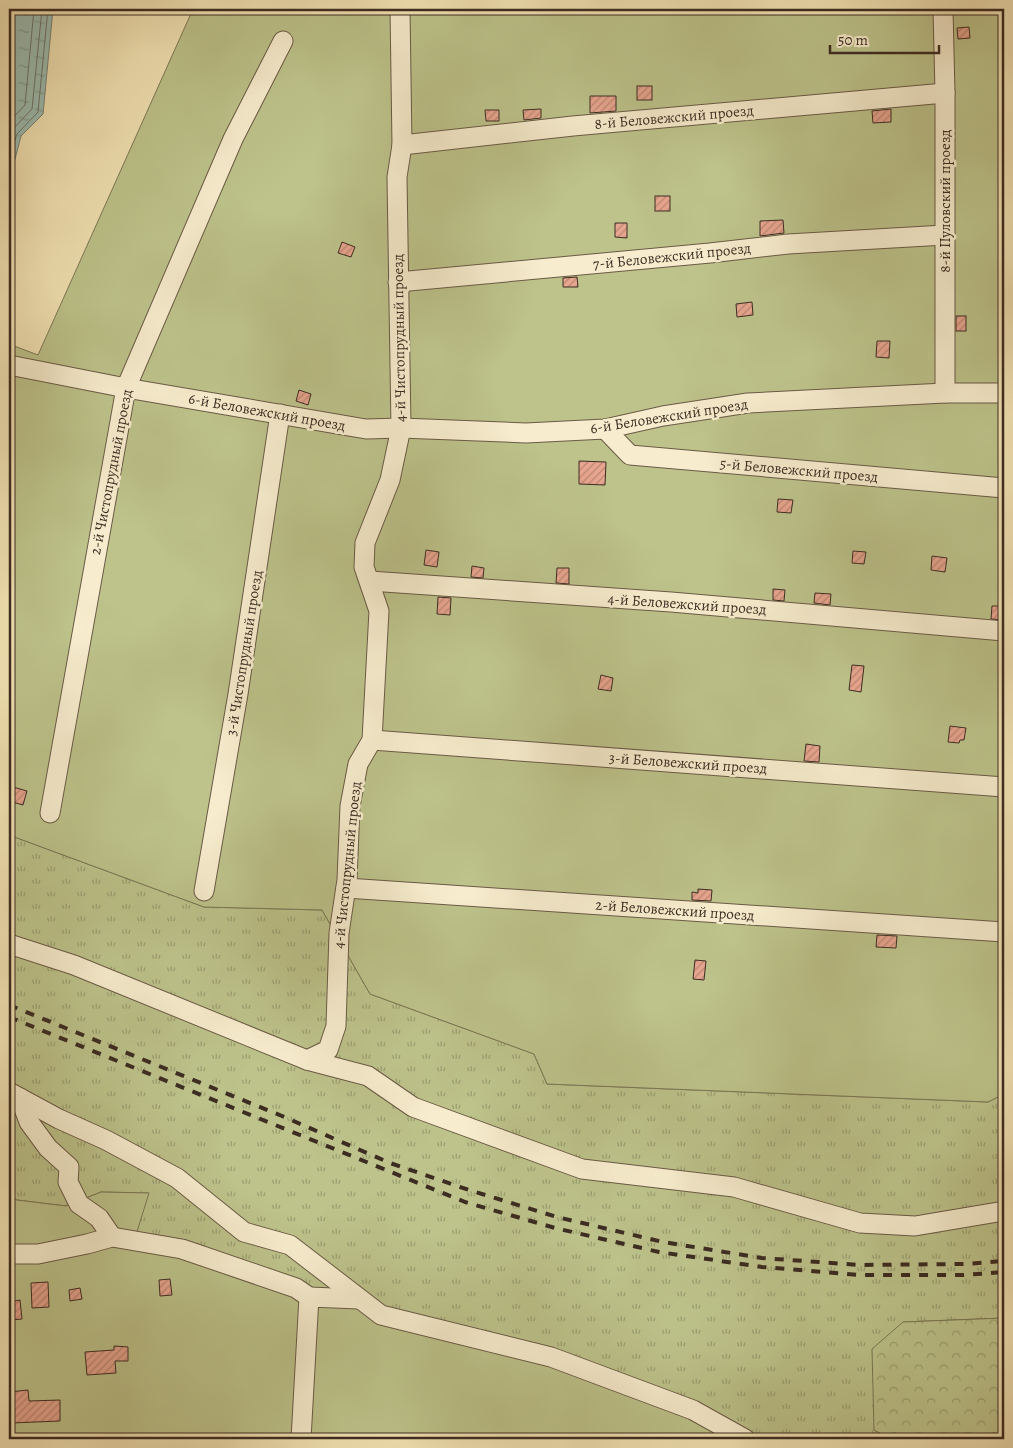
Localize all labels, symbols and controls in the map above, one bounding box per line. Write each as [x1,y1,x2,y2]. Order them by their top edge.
scale bar [830,22,939,54]
text: 50 m [838,30,868,50]
street label: 8-й Беловежский проезд [594,100,754,134]
street label: 8-й Пуловский проезд [935,129,955,273]
street label: 7-й Беловежский проезд [592,238,752,274]
street label: 4-й Чистопрудный проезд [388,254,410,422]
street label: 2-й Чистопрудный проезд [85,387,137,557]
street label: 6-й Беловежский проезд [187,388,347,436]
street label: 6-й Беловежский проезд [589,394,749,438]
street label: 5-й Беловежский проезд [719,453,879,487]
street label: 3-й Чистопрудный проезд [221,569,267,737]
street label: 4-й Беловежский проезд [607,588,767,620]
street label: 3-й Беловежский проезд [608,747,768,779]
street label: 4-й Чистопрудный проезд [328,780,366,950]
street label: 2-й Беловежский проезд [595,894,755,926]

